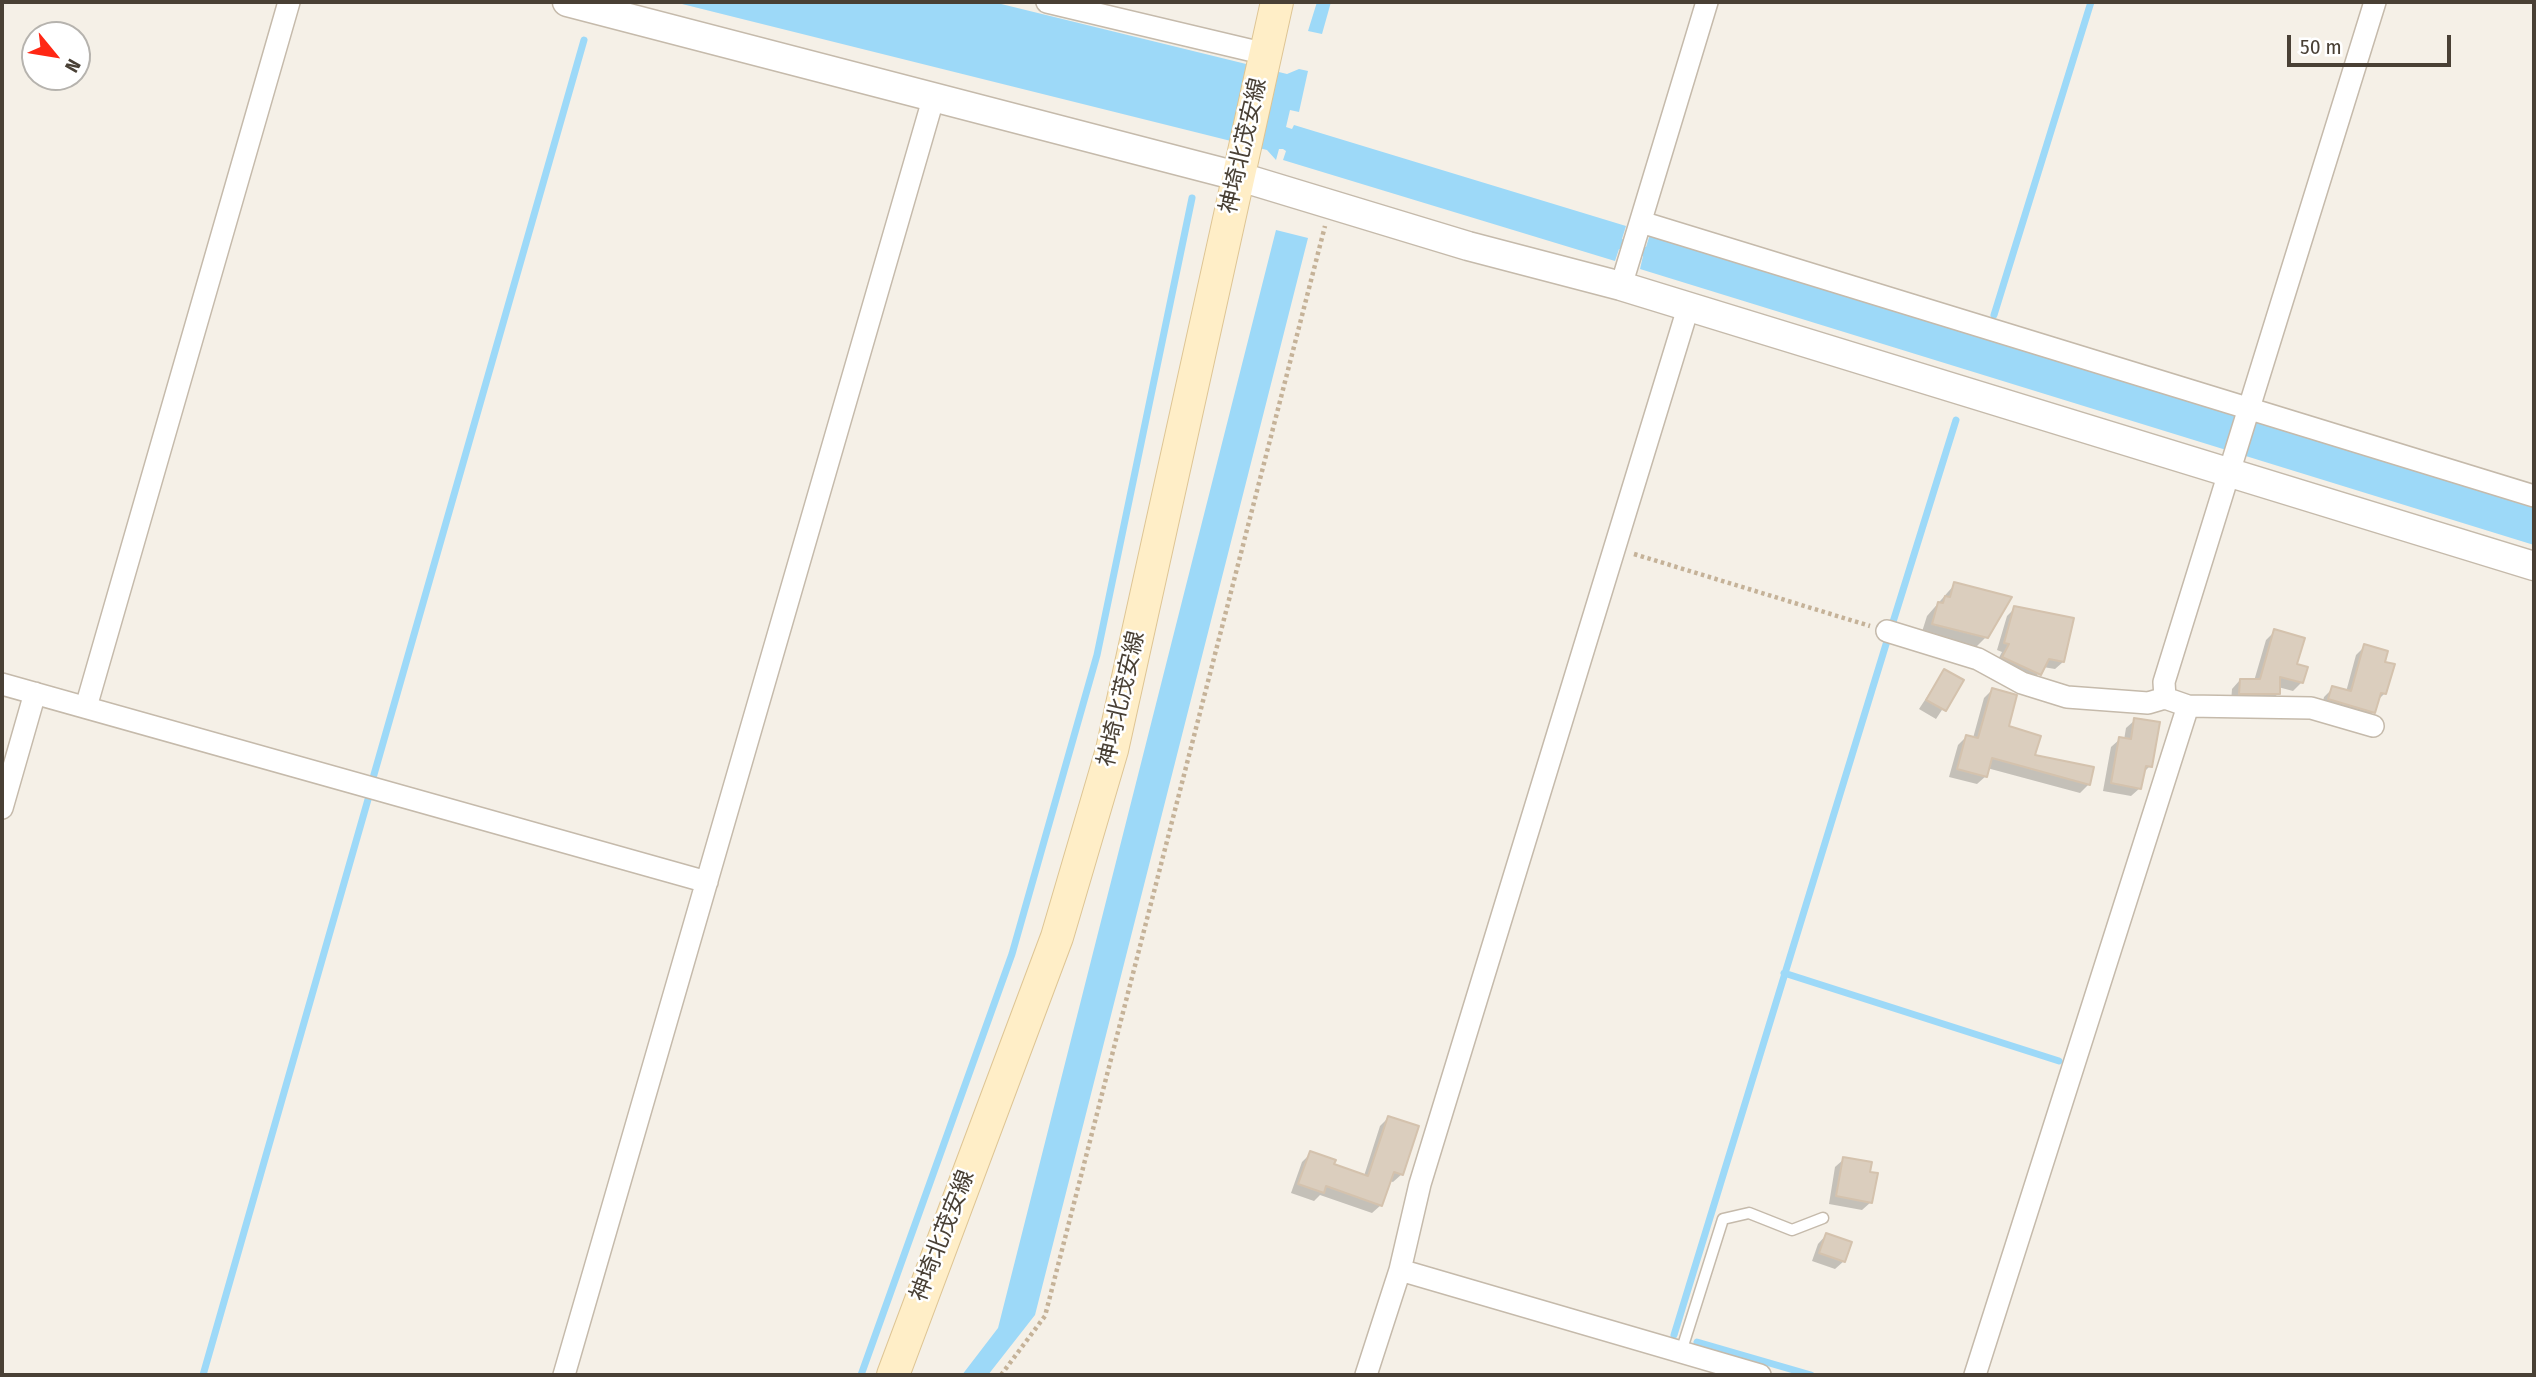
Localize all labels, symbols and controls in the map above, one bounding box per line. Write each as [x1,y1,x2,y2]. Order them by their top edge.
north arrow [21,21,91,91]
scale bar [2291,21,2456,65]
text: 50 m [2300,34,2342,60]
text: N [60,55,86,76]
street label: 神埼北茂安線 [1215,76,1273,216]
street label: 神埼北茂安線 [1093,629,1151,769]
street label: 神埼北茂安線 [905,1167,981,1305]

